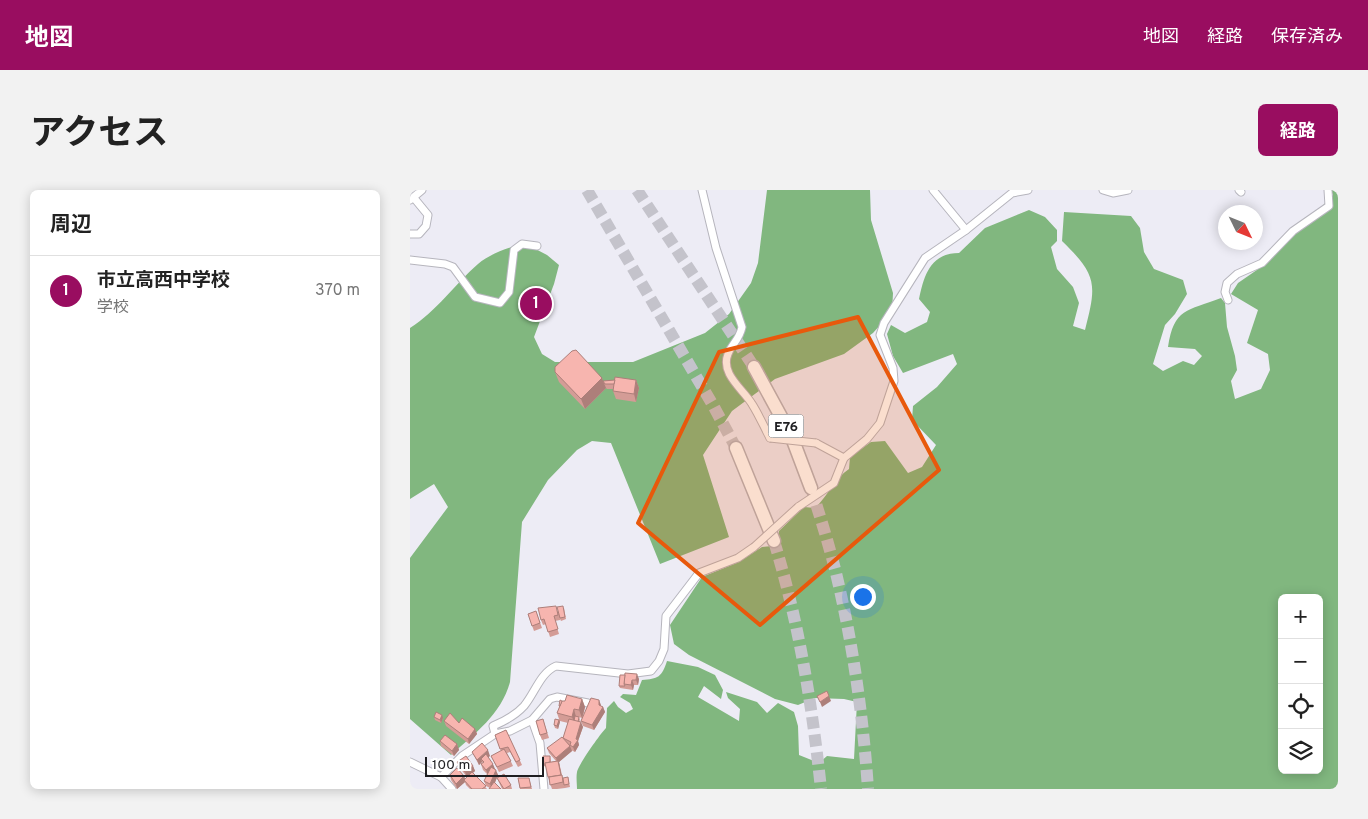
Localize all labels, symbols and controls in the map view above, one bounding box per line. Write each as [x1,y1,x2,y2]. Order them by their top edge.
text: 地図 [25,24,73,54]
text: 地図 [1143,26,1179,49]
text: 経路 [1207,26,1243,49]
text: 保存済み [1271,26,1343,49]
button: 経路 [1258,104,1338,156]
text: アクセス [30,113,168,157]
north arrow [1218,205,1263,250]
text: 周辺 [50,212,92,239]
text: 市立高西中学校 [97,269,230,293]
text: 1 [63,281,69,301]
text: 370 m [315,281,360,301]
pin: 1 [520,285,552,323]
text: 学校 [97,298,129,318]
road number: E76 [768,415,804,438]
your location [850,584,876,610]
map controls [1278,594,1323,774]
button: + [1278,594,1323,639]
button: − [1278,639,1323,684]
button: locate [1278,684,1323,729]
button: layers [1278,729,1323,774]
scale bar [425,754,544,777]
text: 100 m [432,757,470,774]

